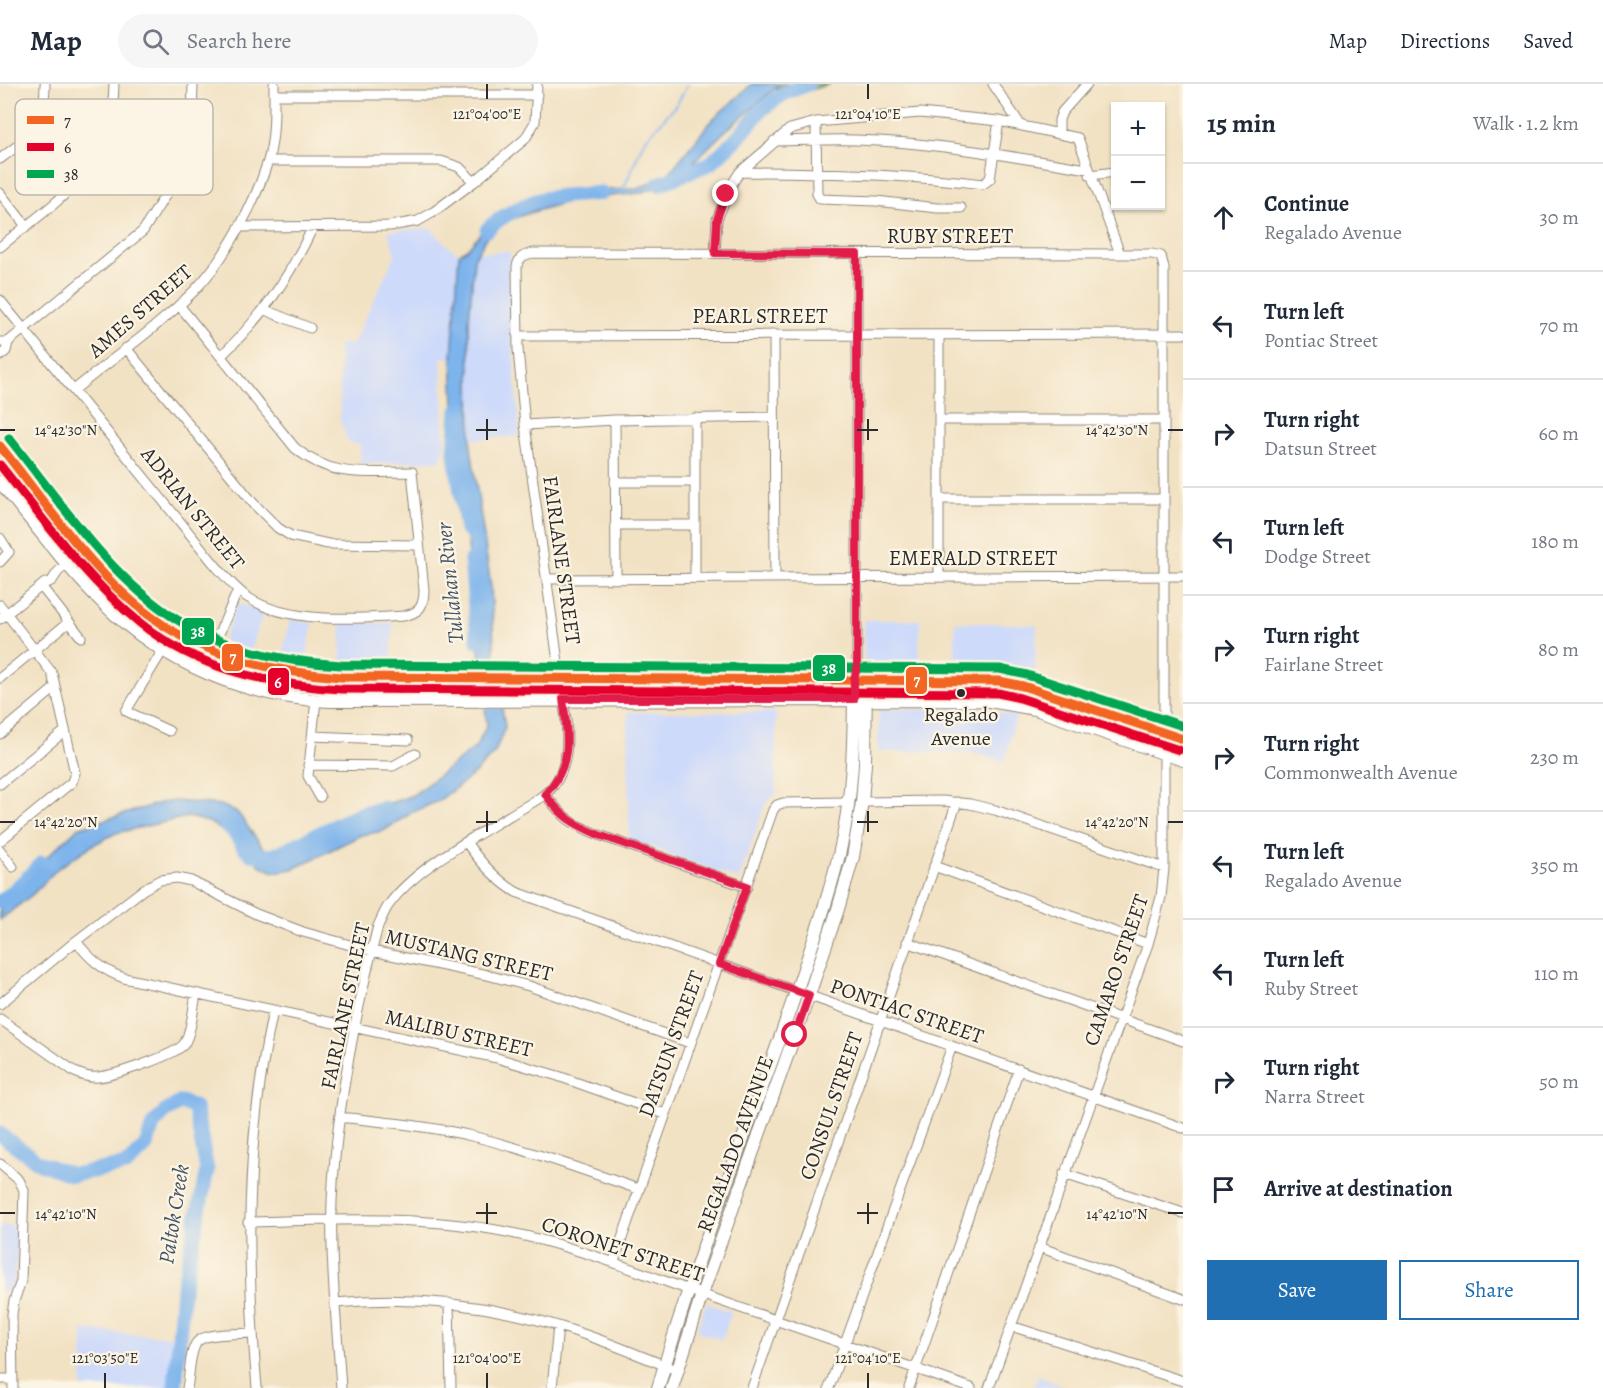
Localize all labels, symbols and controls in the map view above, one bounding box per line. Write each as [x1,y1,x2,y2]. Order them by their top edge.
search box [118,14,538,68]
text: Map [30,22,82,60]
icon: search [139,25,172,58]
text: Search here [187,26,291,56]
text: Map [1329,27,1367,55]
text: Directions [1400,27,1490,55]
text: Saved [1523,27,1573,55]
legend [15,99,213,195]
map controls [1111,102,1165,210]
button: + [1111,102,1165,156]
text: 121°04'00"E [453,104,521,124]
text: 121°04'10"E [835,104,901,124]
text: 15 min [1207,106,1276,141]
text: 7 [64,110,71,132]
text: Walk · 1.2 km [1473,110,1579,137]
text: 6 [64,137,71,159]
button: − [1111,156,1165,210]
text: 38 [64,164,78,186]
route end [712,180,738,206]
text: Continue [1264,189,1349,219]
icon: ahead [1207,201,1240,234]
text: 30 m [1539,204,1579,231]
text: Regalado Avenue [1264,219,1402,246]
street label: RUBY STREET [887,222,1014,250]
street label: AMES STREET [81,258,198,365]
text: Turn left [1264,297,1344,327]
street label: PEARL STREET [692,302,828,330]
icon: left [1207,309,1240,342]
text: 70 m [1539,312,1579,339]
text: Pontiac Street [1264,327,1378,354]
text: Turn right [1264,405,1360,435]
icon: right [1207,417,1240,450]
text: 14°42'30"N [35,420,97,440]
text: 14°42'30"N [1086,420,1148,440]
text: 60 m [1539,420,1579,447]
text: Datsun Street [1264,435,1377,462]
street label: ADRIAN STREET [134,440,252,576]
street label: FAIRLANE STREET [536,474,588,647]
text: Turn left [1264,513,1344,543]
water label: Tullahan River [429,520,471,645]
icon: left [1207,525,1240,558]
text: 180 m [1531,528,1579,555]
text: Dodge Street [1264,543,1371,570]
street label: EMERALD STREET [889,544,1058,572]
line badge: 38 [181,617,215,646]
text: 38 [191,621,206,643]
text: Turn right [1264,621,1360,651]
icon: right [1207,633,1240,666]
text: 80 m [1538,636,1579,663]
line badge: 7 [221,643,244,672]
text: 7 [230,647,237,669]
text: Fairlane Street [1264,651,1383,678]
line badge: 38 [812,654,846,682]
text: 38 [822,658,837,680]
line badge: 7 [905,666,928,695]
line badge: 6 [267,667,290,696]
text: 7 [914,670,921,692]
text: 6 [274,672,282,694]
marker: Regalado Avenue [955,687,967,699]
place label: Regalado Avenue [924,701,998,752]
text: Turn right [1264,729,1360,759]
icon: right [1207,741,1240,774]
text: 230 m [1530,744,1579,771]
text: Commonwealth Avenue [1264,759,1458,786]
text: 14°42'20"N [34,812,98,832]
text: 14°42'20"N [1085,812,1149,832]
text: Turn left [1264,837,1344,867]
icon: left [1207,849,1240,882]
text: 350 m [1531,852,1579,879]
text: Regalado Avenue [1264,867,1402,894]
street label: CAMARO STREET [1077,890,1155,1049]
street label: FAIRLANE STREET [314,919,376,1092]
street label: MUSTANG STREET [382,922,556,988]
text: Turn left [1264,945,1344,975]
icon: left [1207,957,1240,990]
text: 110 m [1534,960,1579,987]
street label: DATSUN STREET [631,966,711,1121]
street label: PONTIAC STREET [826,972,988,1051]
text: Ruby Street [1264,975,1358,1002]
street label: MALIBU STREET [382,1002,536,1064]
route start [781,1021,807,1047]
street label: CONSUL STREET [793,1028,870,1184]
street label: REGALADO AVENUE [690,1052,780,1236]
text: Turn right [1264,1053,1360,1083]
icon: right [1207,1065,1240,1098]
text: 50 m [1539,1068,1579,1095]
text: Narra Street [1264,1083,1365,1110]
water label: Paltok Creek [151,1162,197,1266]
icon: arrive [1207,1173,1240,1206]
text: Arrive at destination [1264,1174,1453,1204]
text: 14°42'10"N [35,1204,97,1224]
text: 14°42'10"N [1086,1204,1148,1224]
street label: CORONET STREET [538,1210,708,1289]
button: Save [1207,1260,1387,1320]
button: Share [1399,1260,1579,1320]
text: 121°03'50"E [72,1348,138,1368]
text: 121°04'00"E [453,1348,521,1368]
text: 121°04'10"E [835,1348,901,1368]

